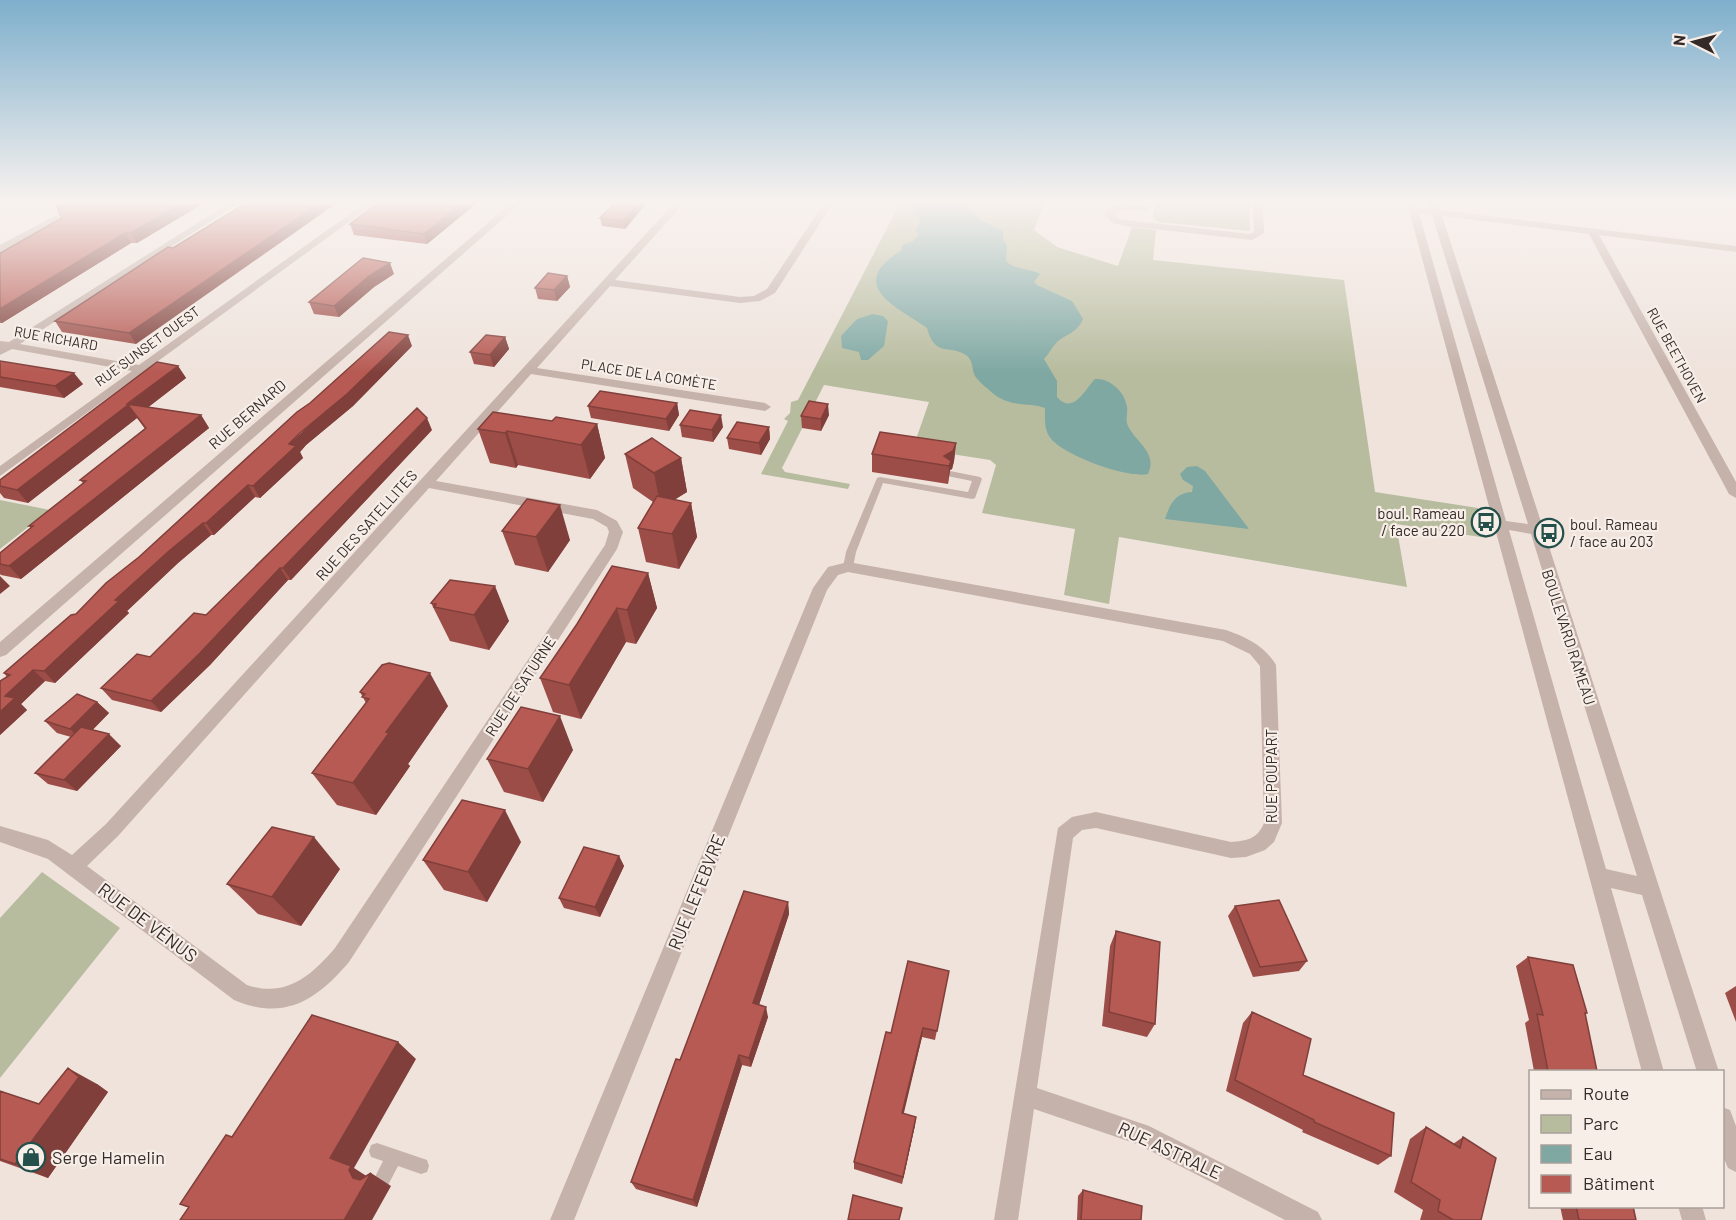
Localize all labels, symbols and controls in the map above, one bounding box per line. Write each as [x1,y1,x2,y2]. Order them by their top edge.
north arrow [1664,12,1724,72]
text: N [1669,34,1689,47]
street label: RUE SUNSET OUEST [91,302,203,390]
street label: RUE BEETHOVEN [1644,304,1710,406]
street label: RUE RICHARD [13,322,99,354]
street label: PLACE DE LA COMÈTE [580,355,718,393]
street label: RUE BERNARD [205,376,289,452]
street label: RUE DES SATELLITES [312,466,420,584]
place label: boul. Rameau / face au 220 [1377,504,1465,539]
bus stop icon: boul. Rameau / face au 220 [1470,506,1502,538]
place label: boul. Rameau / face au 203 [1570,515,1658,550]
bus stop icon: boul. Rameau / face au 203 [1533,517,1565,549]
street label: BOULEVARD RAMEAU [1539,567,1599,707]
street label: RUE DE SATURNE [481,633,559,739]
street label: RUE POUPART [1262,729,1280,823]
street label: RUE LEFEBVRE [663,831,729,953]
street label: RUE DE VÉNUS [94,878,202,966]
legend [1529,1070,1724,1208]
text: Route [1583,1082,1629,1104]
text: Parc [1583,1112,1619,1134]
street label: RUE ASTRALE [1115,1116,1225,1184]
shop icon: Serge Hamelin [15,1141,47,1173]
text: Eau [1583,1142,1613,1164]
place label: Serge Hamelin [52,1146,165,1168]
text: Bâtiment [1583,1172,1655,1194]

